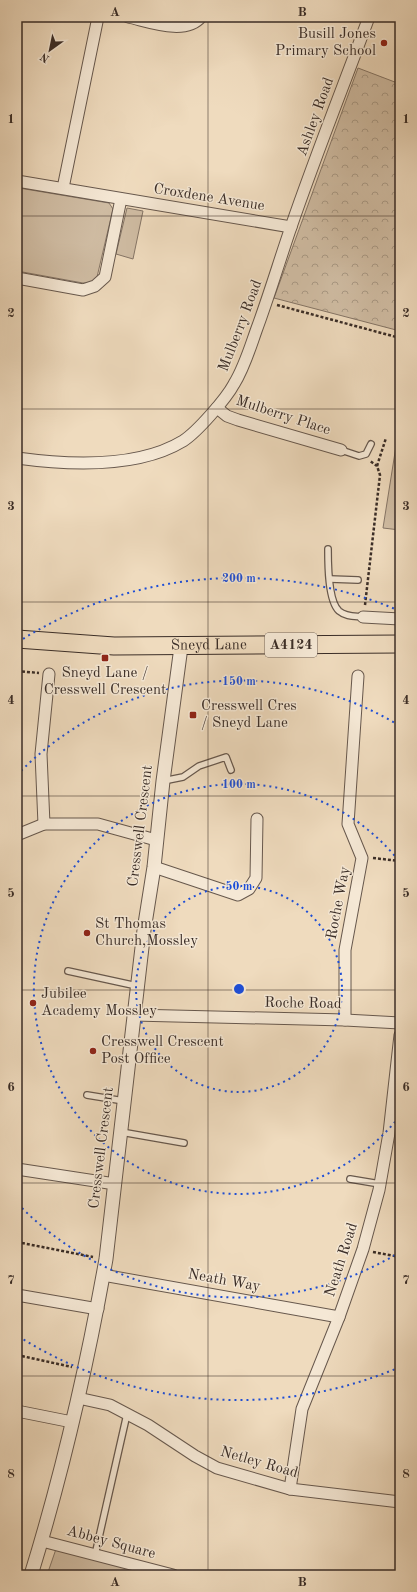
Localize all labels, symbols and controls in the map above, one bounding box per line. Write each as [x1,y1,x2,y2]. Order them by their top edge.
text: A [110,6,120,19]
text: B [297,6,307,19]
place label: Busill Jones Primary School [275,27,376,59]
north arrow [30,30,70,70]
marker: Busill Jones Primary School [379,38,389,48]
text: N [38,50,52,64]
street label: Ashley Road [295,75,337,158]
text: 1 [7,113,15,126]
text: 1 [402,113,410,126]
street label: Croxdene Avenue [152,182,266,214]
street label: Mulberry Road [217,278,265,374]
text: 2 [7,307,15,320]
text: 2 [402,307,410,320]
street label: Mulberry Place [234,394,332,438]
text: 3 [7,500,15,513]
text: 3 [402,500,410,513]
text: 200 m [222,573,256,585]
road number: A4124 [265,633,317,657]
street label: Sneyd Lane [171,638,247,653]
marker: Sneyd Lane / Cresswell Crescent [100,653,110,663]
place label: Sneyd Lane / Cresswell Crescent [44,666,166,698]
text: 150 m [222,675,256,688]
text: 4 [7,694,15,707]
text: 4 [402,694,410,707]
place label: Cresswell Cres / Sneyd Lane [201,699,297,731]
marker: Cresswell Cres / Sneyd Lane [188,710,198,720]
street label: Cresswell Crescent [126,764,156,888]
text: 100 m [222,779,256,791]
street label: Roche Way [325,865,353,941]
text: 50 m [226,880,253,893]
text: 5 [7,887,15,900]
text: 5 [402,887,410,900]
place label: St Thomas Church,Mossley [95,917,198,949]
marker: St Thomas Church,Mossley [82,928,92,938]
centre of rings [232,982,246,996]
place label: Jubilee Academy Mossley [41,987,157,1019]
street label: Roche Road [264,996,342,1012]
marker: Jubilee Academy Mossley [28,998,38,1008]
place label: Cresswell Crescent Post Office [101,1035,224,1067]
marker: Cresswell Crescent Post Office [88,1046,98,1056]
text: 6 [7,1081,15,1094]
text: 6 [402,1081,410,1094]
street label: Cresswell Crescent [87,1086,117,1210]
street label: Neath Road [323,1221,361,1299]
street label: Neath Way [187,1267,261,1295]
text: 7 [7,1274,15,1287]
text: 7 [402,1274,410,1287]
street label: Netley Road [218,1445,300,1481]
text: 8 [7,1468,15,1481]
text: 8 [402,1468,410,1481]
street label: Abbey Square [65,1524,157,1562]
text: A [110,1576,120,1589]
text: B [297,1576,307,1589]

